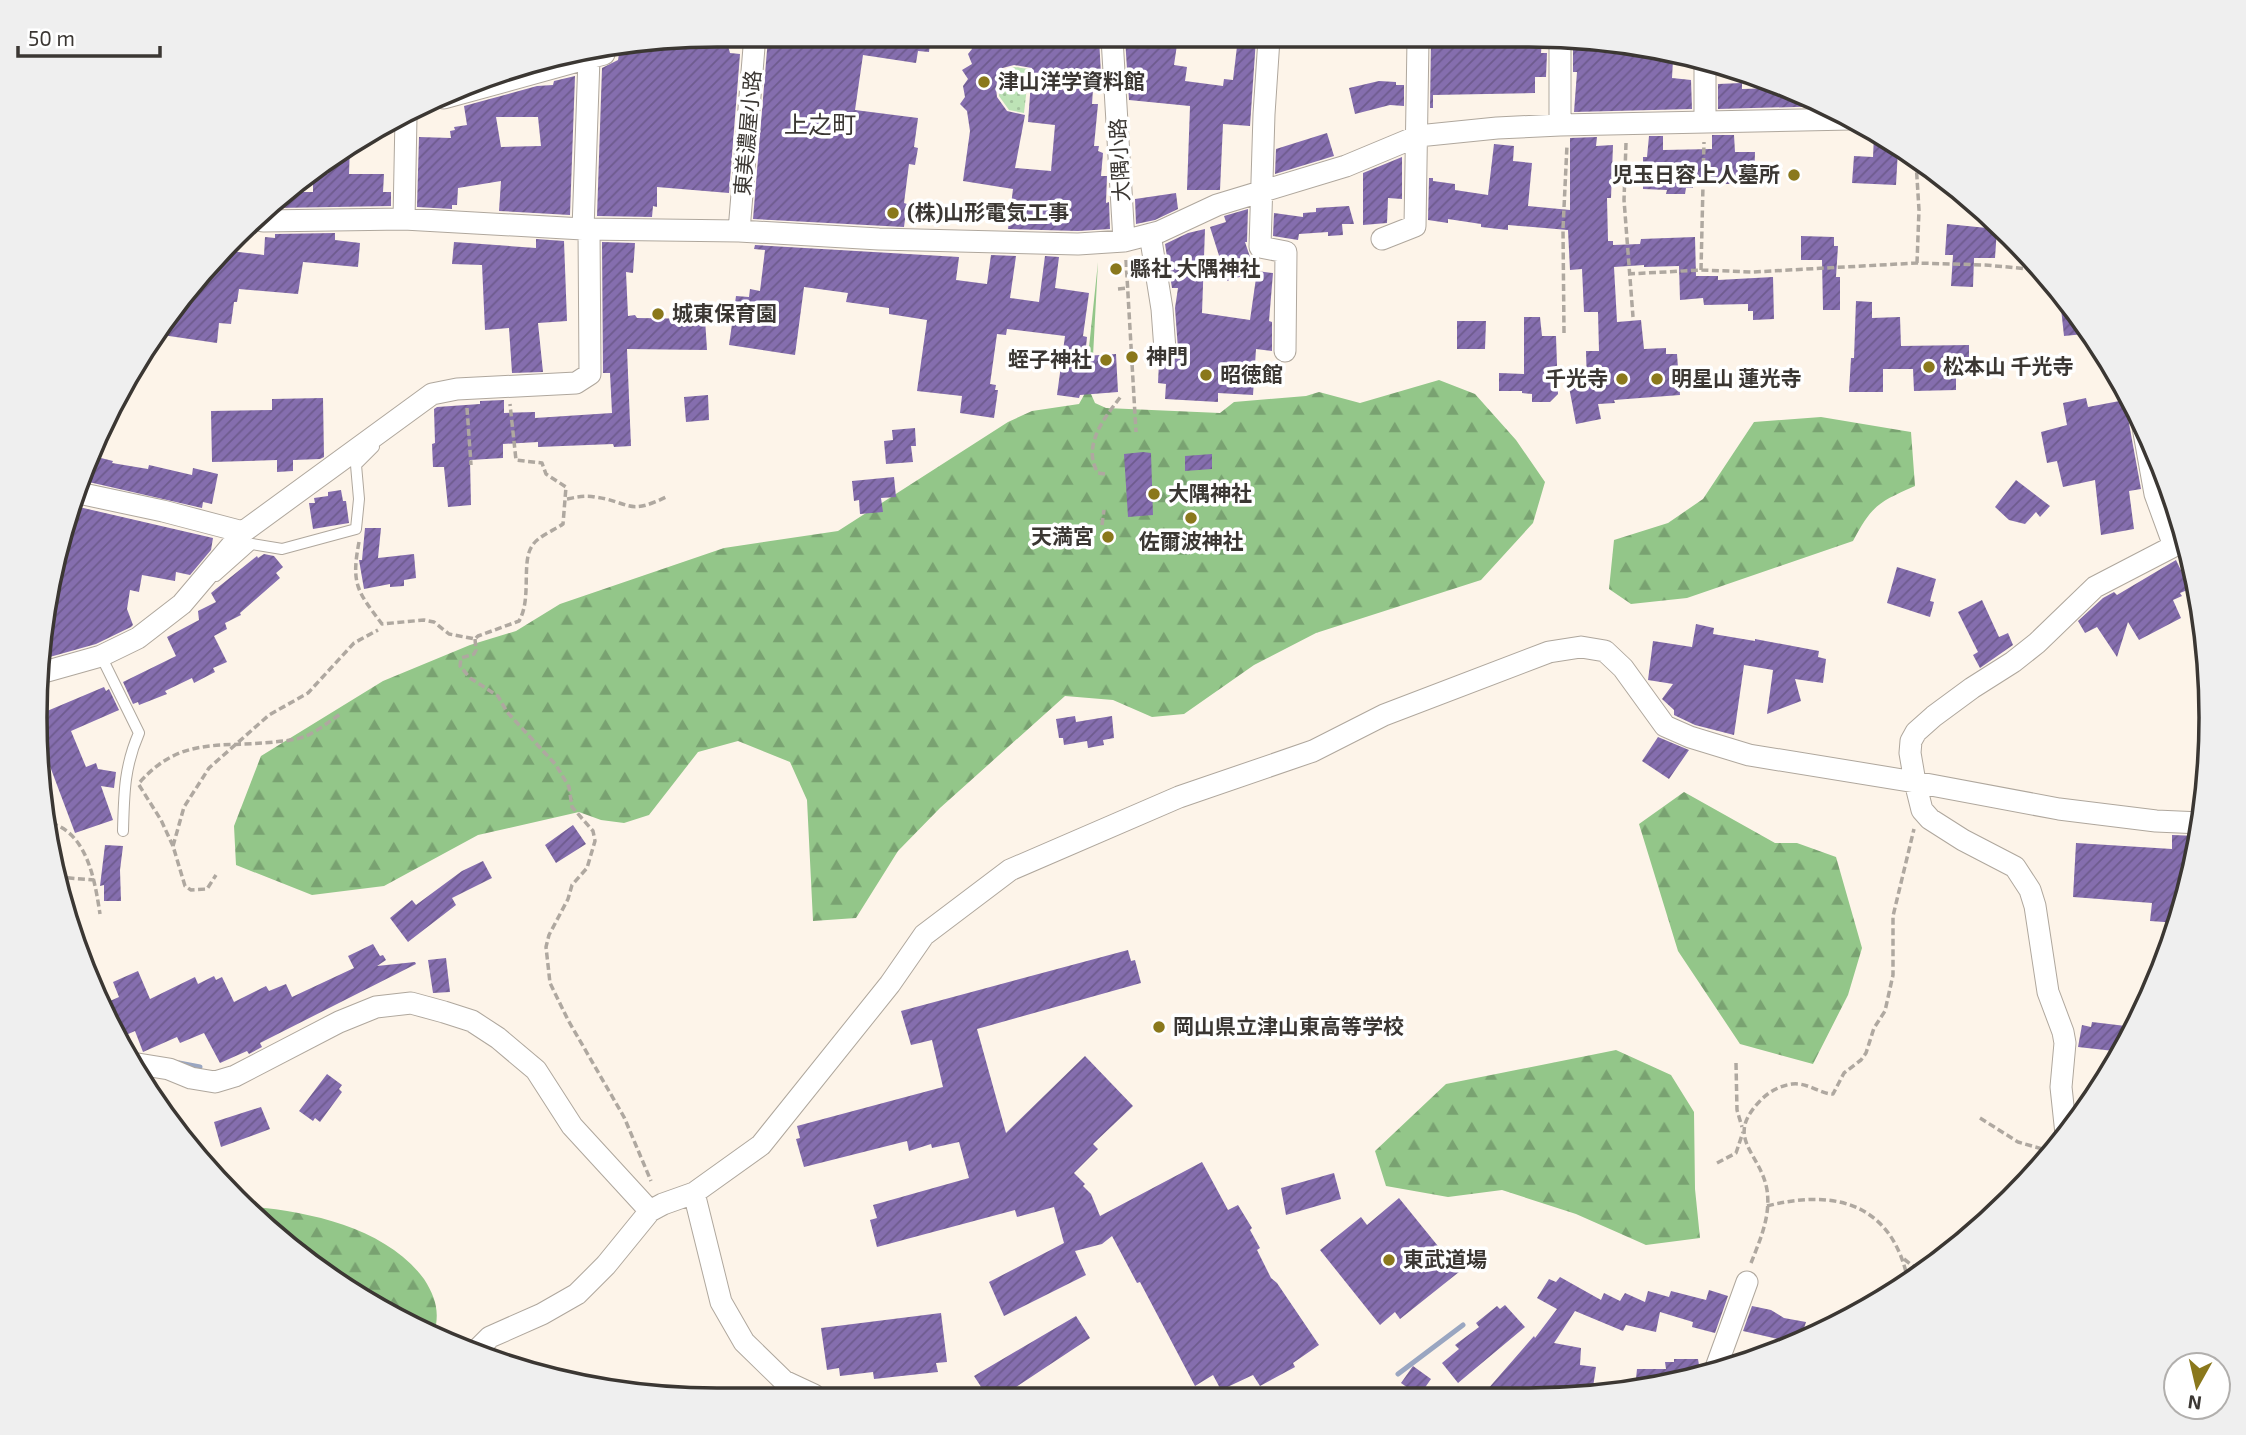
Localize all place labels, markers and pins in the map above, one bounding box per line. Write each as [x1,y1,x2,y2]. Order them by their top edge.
place label: 津山洋学資料館 [998,68,1145,93]
marker: 津山洋学資料館 [976,74,992,90]
place label: 児玉日容上人墓所 [1612,161,1780,186]
marker: 児玉日容上人墓所 [1786,167,1802,183]
place label: (株)山形電気工事 [907,199,1069,224]
marker: (株)山形電気工事 [885,205,901,221]
place label: 縣社 大隅神社 [1130,255,1261,280]
marker: 縣社 大隅神社 [1108,261,1124,277]
place label: 城東保育園 [672,300,777,325]
marker: 城東保育園 [650,306,666,322]
place label: 神門 [1146,343,1188,368]
place label: 蛭子神社 [1008,346,1092,371]
marker: 神門 [1124,349,1140,365]
marker: 蛭子神社 [1098,352,1114,368]
place label: 松本山 千光寺 [1943,353,2074,378]
marker: 松本山 千光寺 [1921,359,1937,375]
place label: 昭徳館 [1220,361,1283,386]
place label: 千光寺 [1545,365,1608,390]
place label: 明星山 蓮光寺 [1671,365,1802,390]
marker: 昭徳館 [1198,367,1214,383]
marker: 千光寺 [1614,371,1630,387]
marker: 明星山 蓮光寺 [1649,371,1665,387]
place label: 大隅神社 [1168,480,1252,505]
marker: 大隅神社 [1146,486,1162,502]
marker: 佐爾波神社 [1183,510,1199,526]
place label: 天満宮 [1031,523,1094,548]
place label: 佐爾波神社 [1139,528,1244,553]
marker: 天満宮 [1100,529,1116,545]
place label: 岡山県立津山東高等学校 [1173,1013,1404,1038]
marker: 岡山県立津山東高等学校 [1151,1019,1167,1035]
place label: 東武道場 [1403,1246,1487,1271]
marker: 東武道場 [1381,1252,1397,1268]

